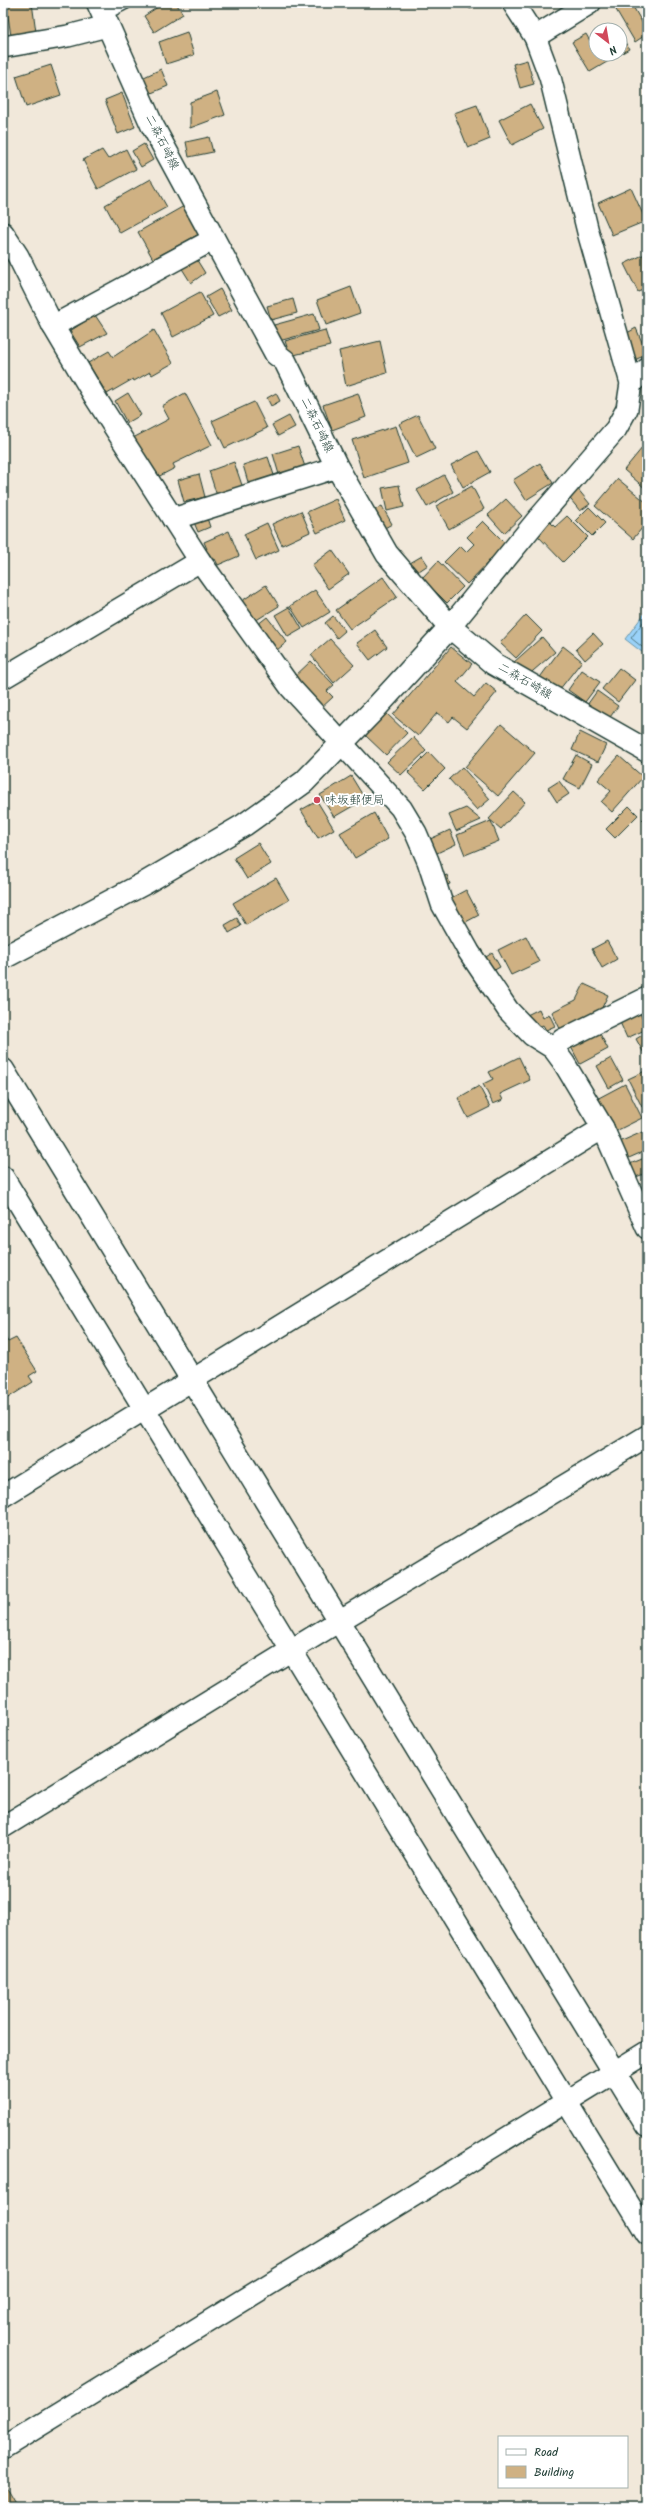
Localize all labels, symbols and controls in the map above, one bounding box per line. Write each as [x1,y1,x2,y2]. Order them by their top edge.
north arrow [588,22,628,62]
text: N [605,40,620,59]
street label: 二森石崎線 [140,111,184,173]
street label: 二森石崎線 [295,394,339,456]
street label: 二森石崎線 [494,658,556,704]
place label: 味坂郵便局 [325,791,385,810]
marker: 味坂郵便局 [312,795,322,805]
legend [498,2436,628,2488]
text: Road [534,2443,559,2462]
text: Building [534,2463,574,2482]

